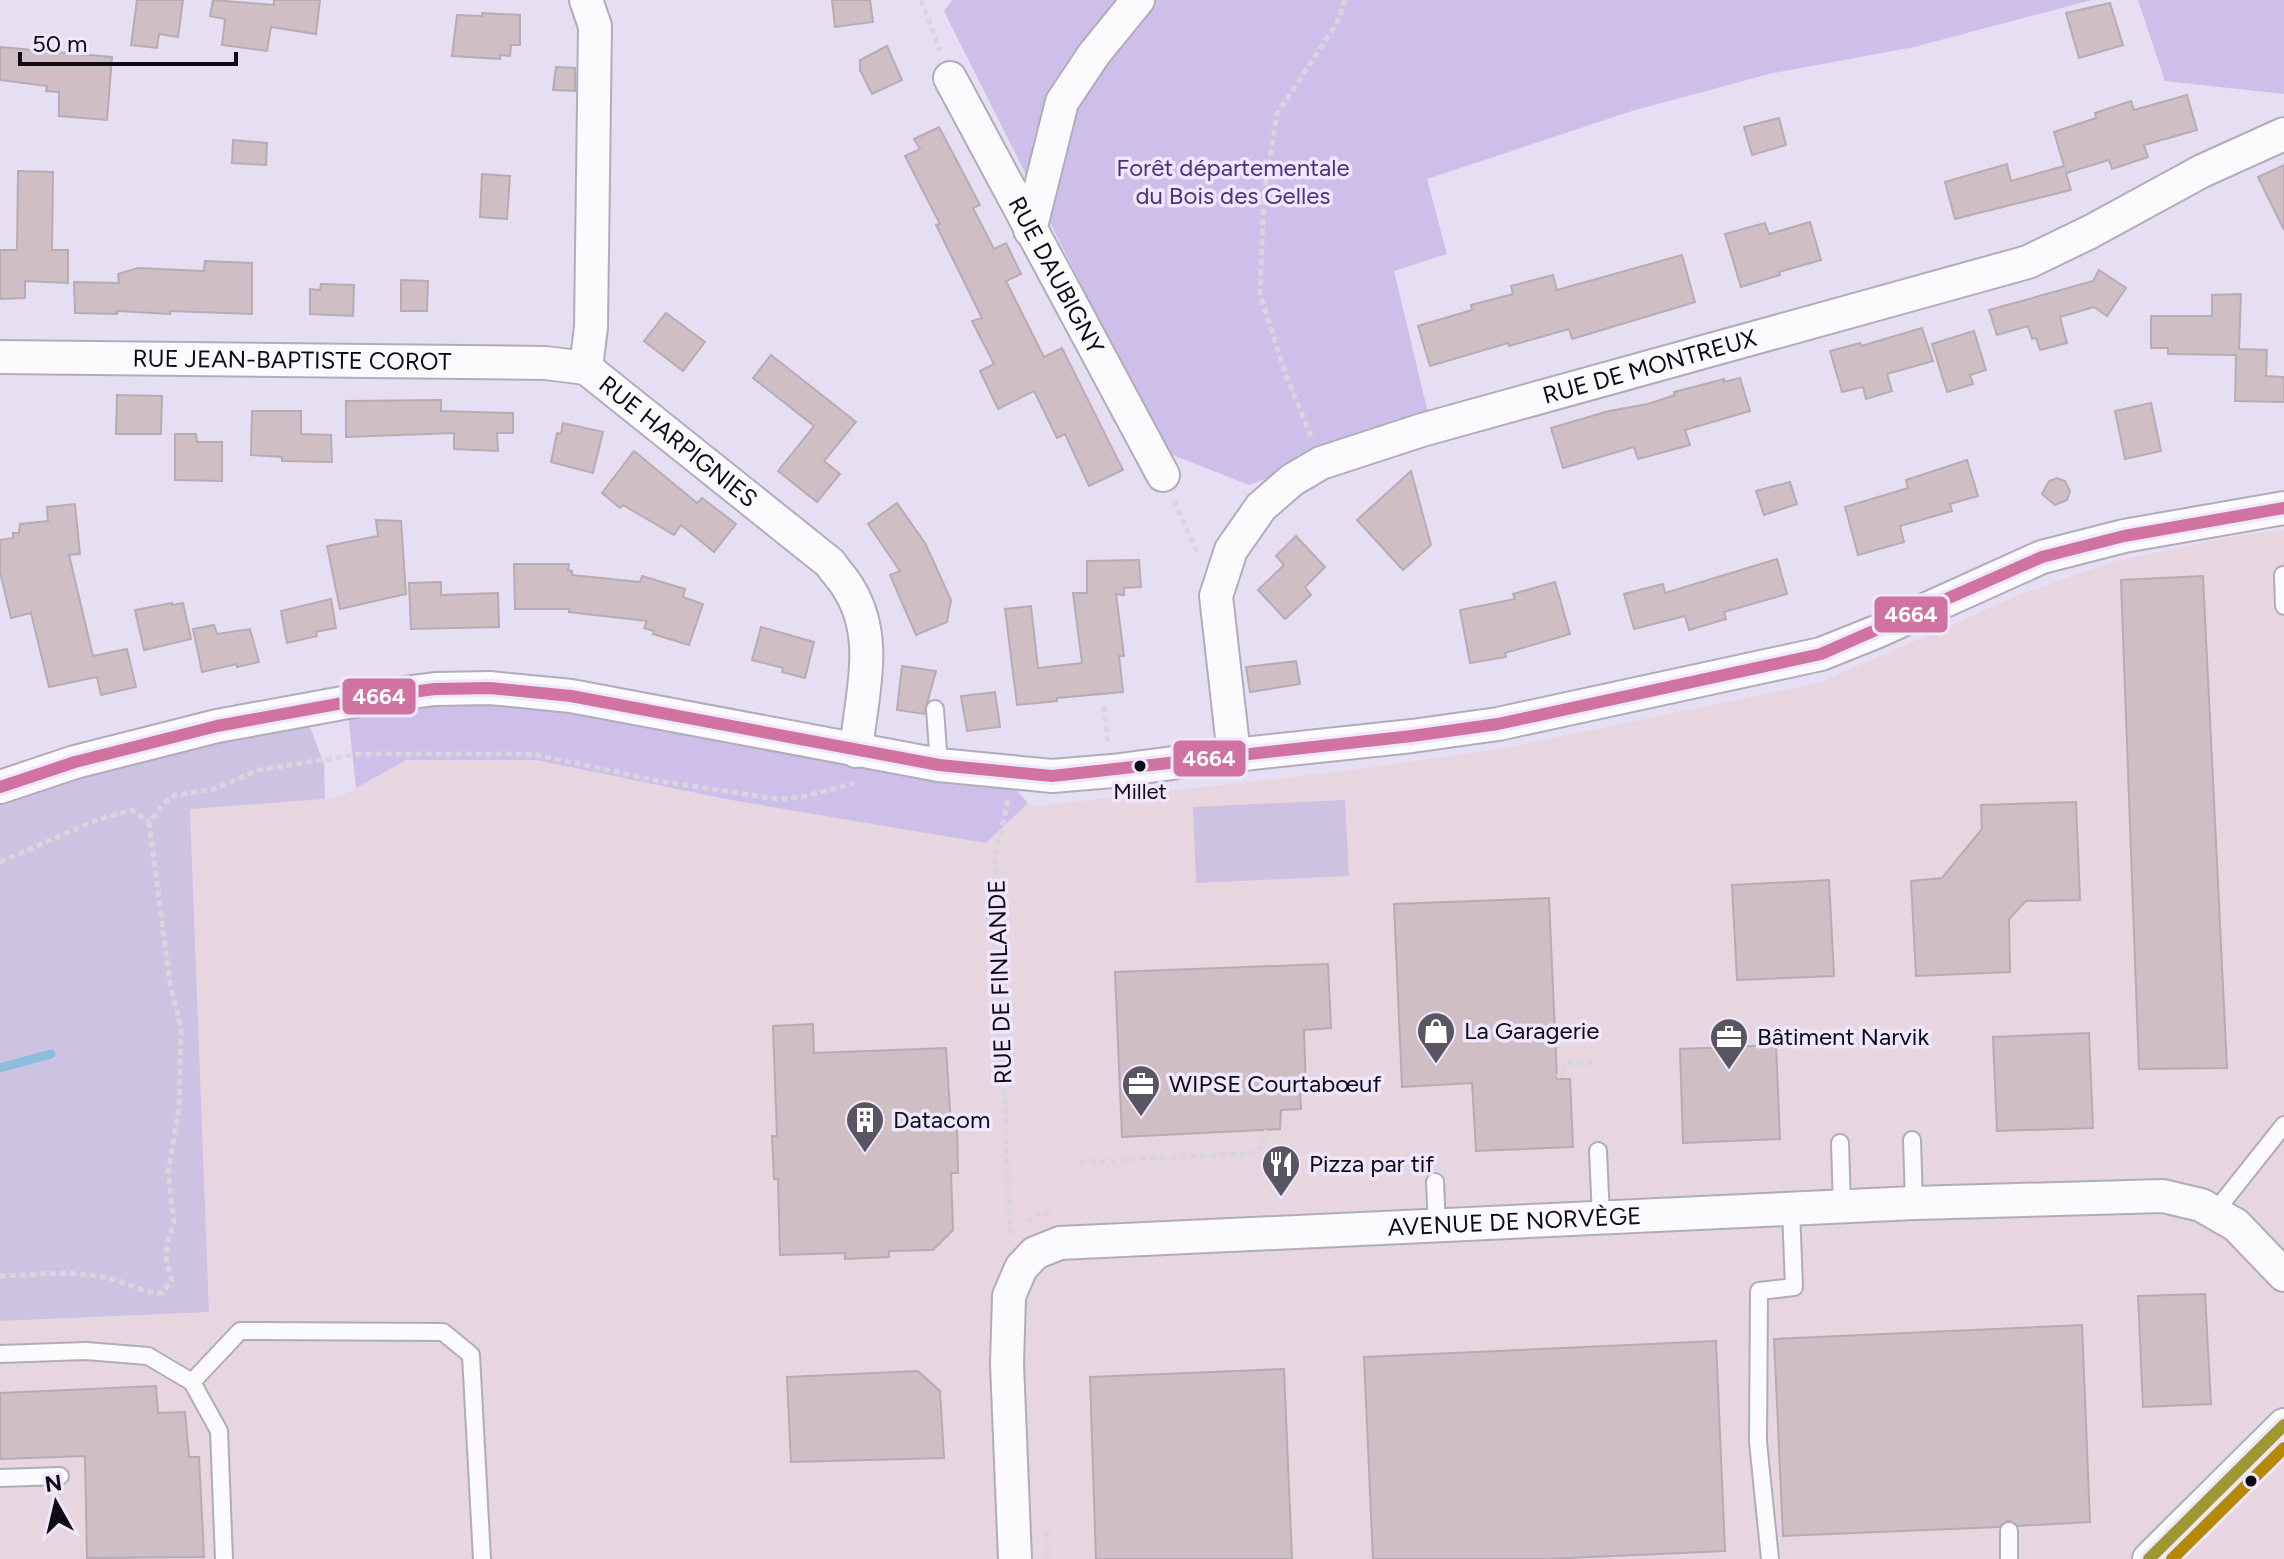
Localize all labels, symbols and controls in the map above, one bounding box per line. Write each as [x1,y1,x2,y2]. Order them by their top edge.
scale bar [20,16,236,66]
text: 50 m [32,29,88,58]
park label: Forêt départementale du Bois des Gelles [1116,153,1350,210]
street label: RUE DAUBIGNY [1002,191,1111,359]
street label: RUE DE MONTREUX [1539,323,1760,410]
street label: RUE JEAN-BAPTISTE COROT [132,343,452,376]
street label: RUE HARPIGNIES [594,369,763,513]
line badge: 4664 [1873,595,1949,634]
text: 4664 [1884,601,1938,628]
line badge: 4664 [341,677,417,716]
text: 4664 [352,683,406,710]
line badge: 4664 [1172,739,1247,778]
text: 4664 [1182,745,1236,772]
marker: Millet [1132,758,1148,774]
place label: Millet [1113,778,1167,805]
street label: RUE DE FINLANDE [981,879,1018,1085]
shop icon: La Garagerie [1415,1010,1457,1065]
place label: La Garagerie [1464,1016,1599,1045]
office icon: Bâtiment Narvik [1708,1016,1750,1071]
place label: Bâtiment Narvik [1757,1022,1929,1051]
office icon: WIPSE Courtabœuf [1120,1063,1162,1118]
place label: WIPSE Courtabœuf [1169,1069,1381,1098]
building icon: Datacom [844,1099,886,1154]
place label: Datacom [893,1105,990,1134]
restaurant icon: Pizza par tif [1260,1143,1302,1198]
place label: Pizza par tif [1309,1149,1434,1178]
street label: AVENUE DE NORVÈGE [1387,1201,1642,1242]
north arrow [16,1463,96,1543]
text: N [43,1469,64,1498]
unlabelled marker [2243,1473,2259,1489]

